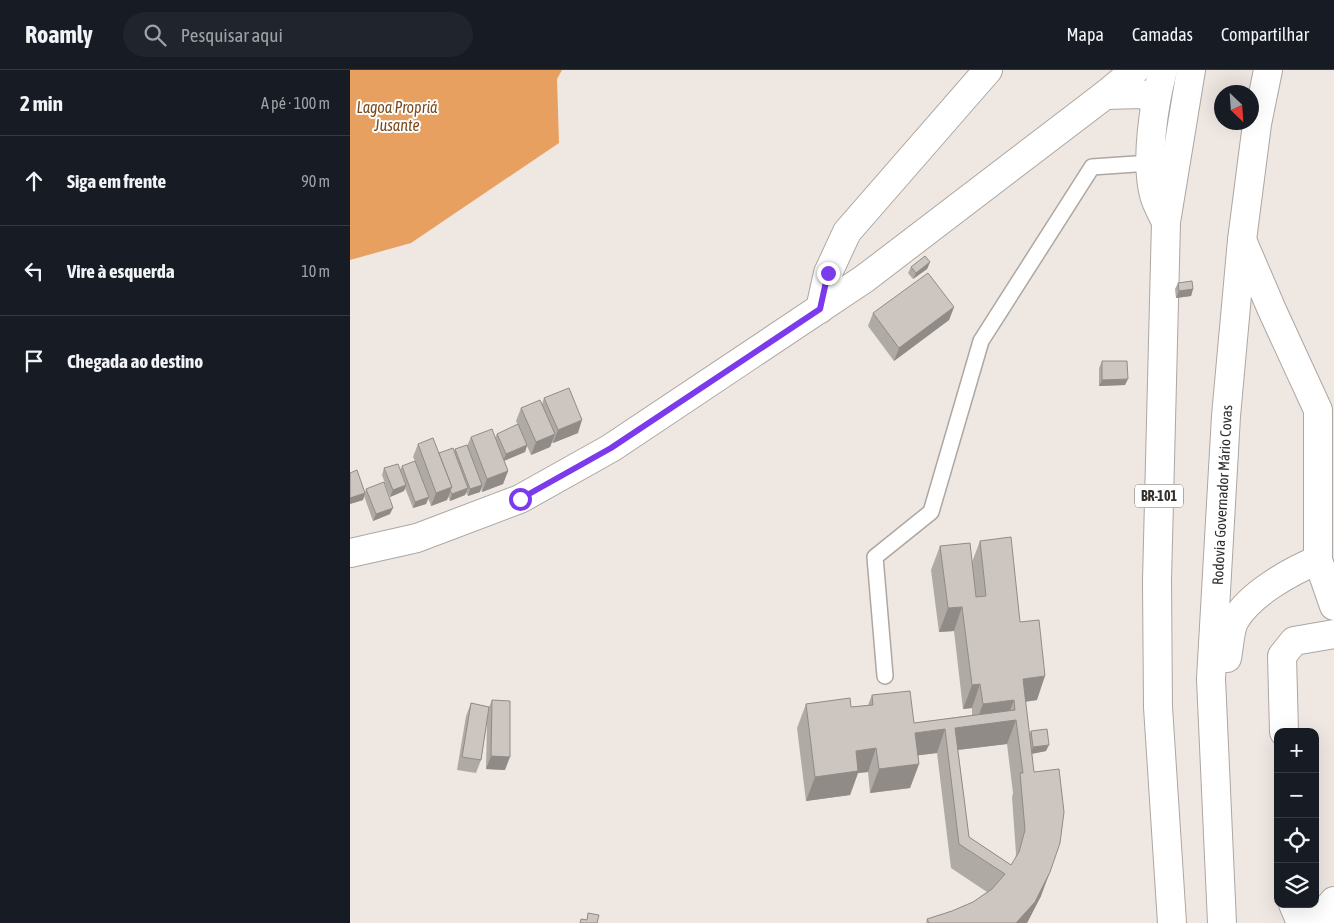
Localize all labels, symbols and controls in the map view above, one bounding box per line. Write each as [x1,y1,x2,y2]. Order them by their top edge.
search box [123,12,473,57]
text: Roamly [25,21,93,48]
icon: search [141,21,169,49]
text: Pesquisar aqui [181,24,283,46]
text: Mapa [1067,24,1104,45]
text: Camadas [1132,24,1193,45]
text: Compartilhar [1221,24,1309,45]
north arrow [1214,85,1259,130]
text: 2 min [20,91,63,115]
text: A pé · 100 m [261,94,330,112]
water label: Lagoa Propriá Jusante [356,98,438,134]
icon: ahead [20,167,48,195]
text: Siga em frente [67,170,166,192]
text: 90 m [301,172,330,190]
icon: left [20,257,48,285]
text: Vire à esquerda [67,260,175,282]
text: 10 m [301,262,330,280]
route end [817,262,840,285]
icon: arrive [20,347,48,375]
text: Chegada ao destino [67,350,203,372]
street label: Rodovia Governador Mário Covas [1209,405,1235,585]
road number: BR-101 [1135,484,1183,508]
route start [509,488,532,511]
map controls [1274,728,1319,908]
button: + [1274,728,1319,773]
button: − [1274,773,1319,818]
button: locate [1274,818,1319,863]
button: layers [1274,863,1319,908]

